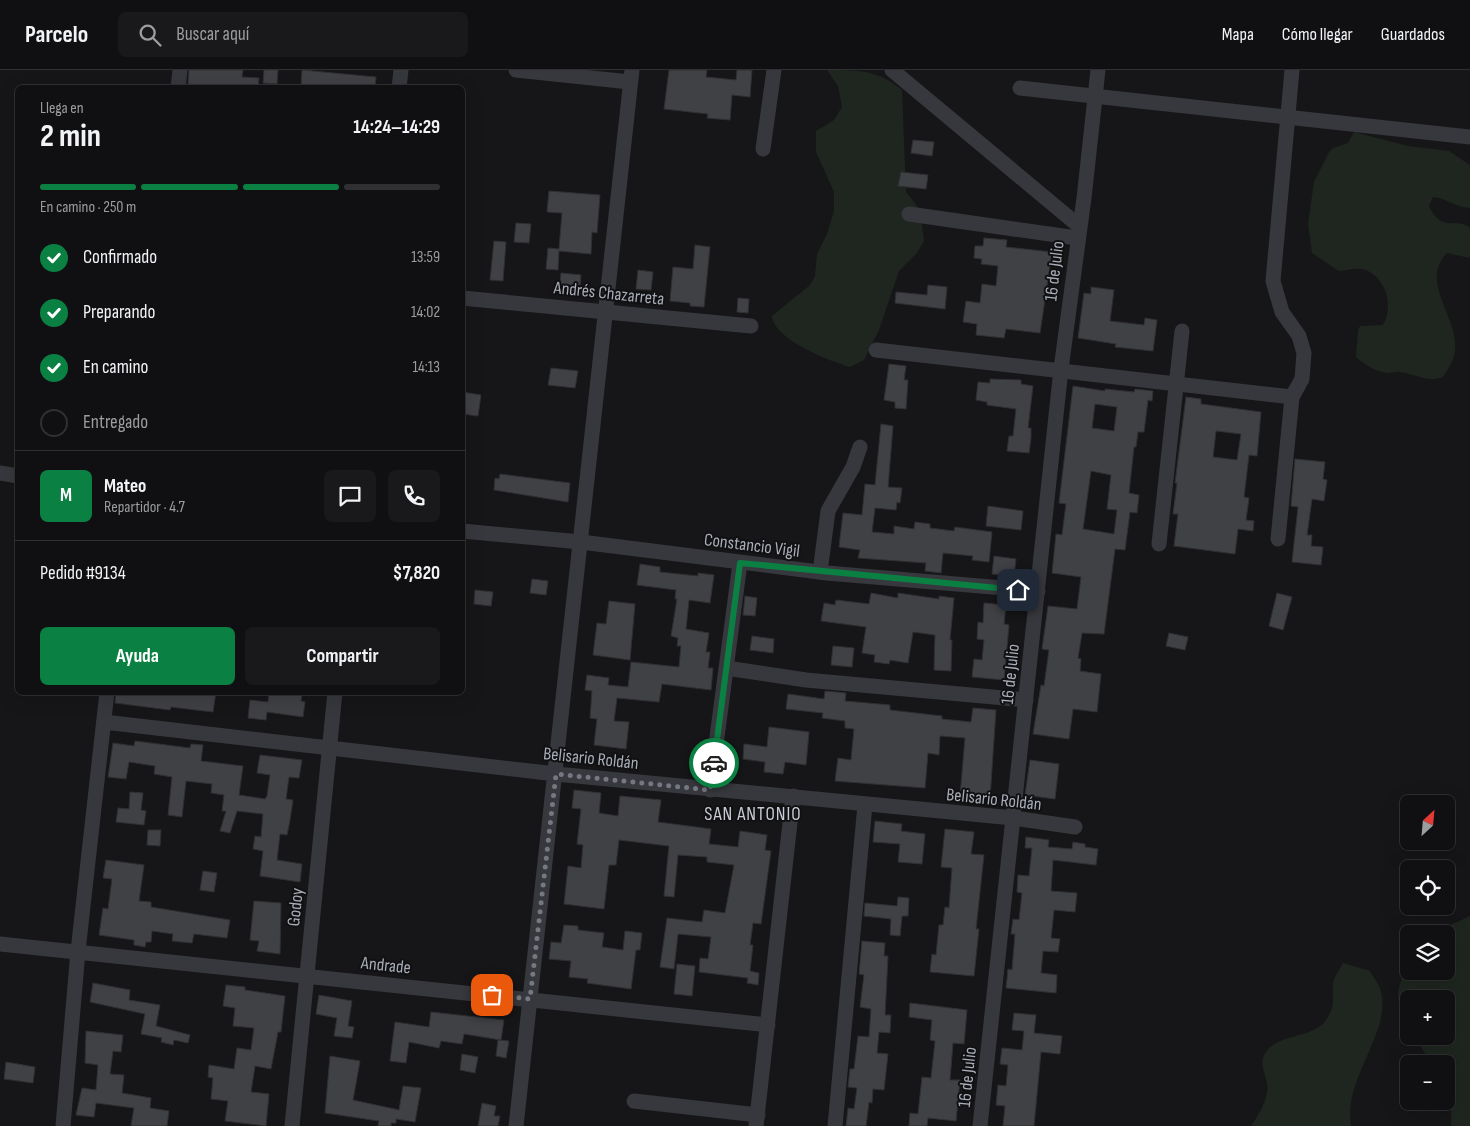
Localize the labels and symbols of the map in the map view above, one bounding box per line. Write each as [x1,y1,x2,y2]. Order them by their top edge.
street label: 16 de Julio [1040,240,1069,302]
street label: Andrés Chazarreta [552,277,665,310]
street label: Constancio Vigil [703,529,801,562]
pin [997,569,1039,611]
street label: 16 de Julio [997,643,1024,705]
courier [689,738,739,788]
street label: Belisario Roldán [542,743,640,774]
street label: Belisario Roldán [945,784,1043,815]
north arrow [1400,795,1455,850]
district label: SAN ANTONIO [704,803,802,826]
street label: Godoy [283,887,308,927]
street label: Andrade [359,952,412,979]
pin [471,974,513,1016]
street label: 16 de Julio [954,1046,981,1108]

